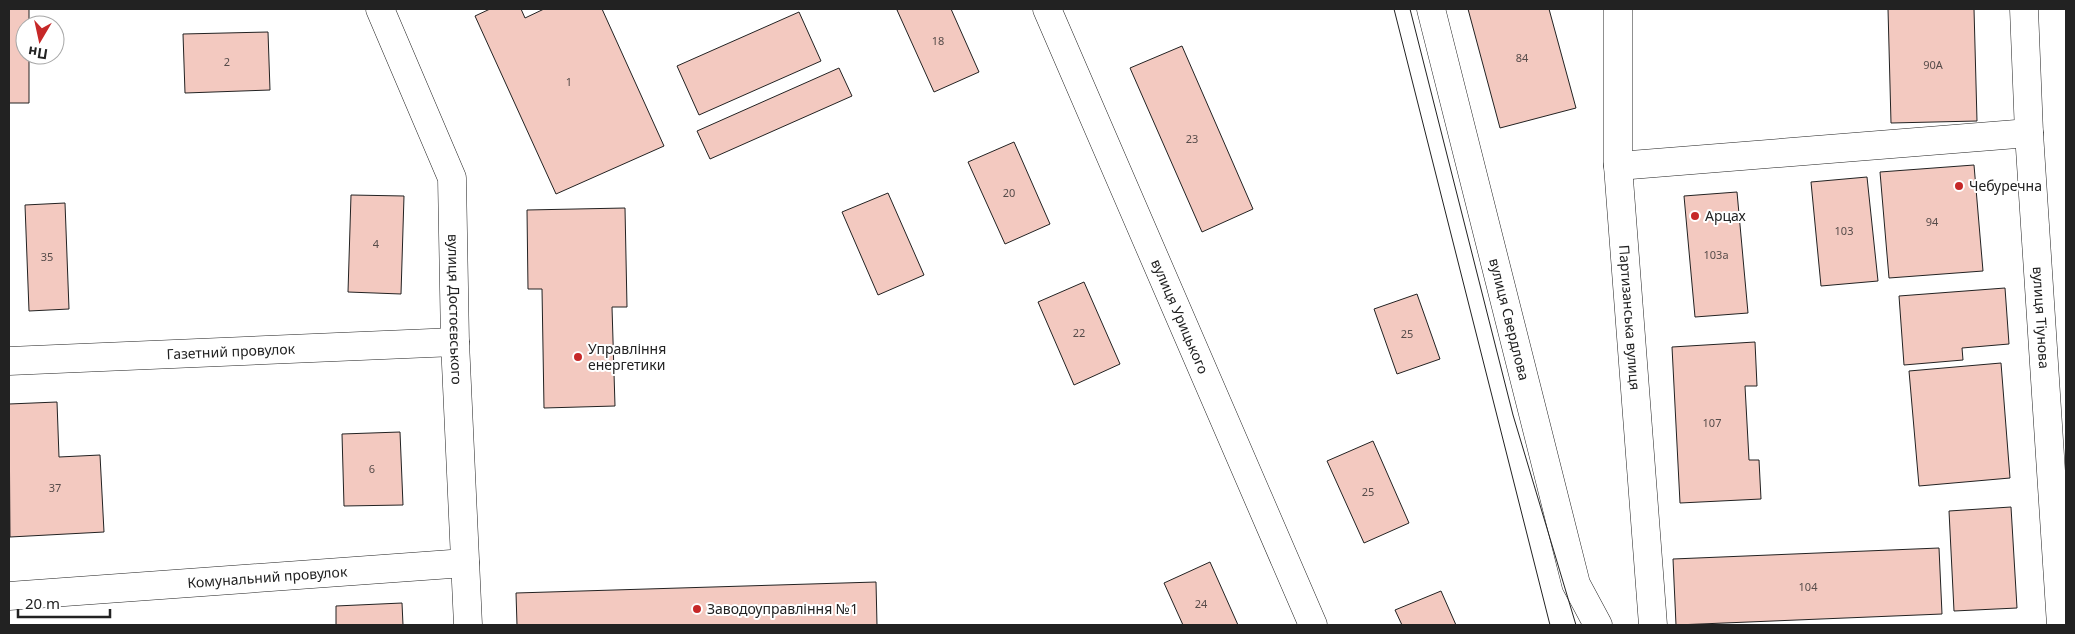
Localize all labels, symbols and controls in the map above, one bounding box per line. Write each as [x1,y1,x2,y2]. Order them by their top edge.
north arrow [15,15,65,65]
house number: 18 [932,33,944,48]
text: Пн [27,42,49,64]
house number: 84 [1516,50,1529,65]
house number: 2 [224,54,230,69]
house number: 90А [1923,57,1944,72]
house number: 1 [566,74,572,89]
house number: 23 [1186,131,1198,146]
place label: Чебуречна [1969,176,2042,195]
marker: Чебуречна [1953,180,1965,192]
house number: 20 [1003,185,1015,200]
place label: Арцах [1705,206,1747,225]
marker: Арцах [1689,210,1701,222]
house number: 94 [1926,214,1939,229]
house number: 103 [1835,223,1853,238]
street label: вулиця Достоєвського [444,234,467,385]
house number: 4 [373,236,380,251]
street label: Партизанська вулиця [1615,244,1645,391]
house number: 103а [1704,247,1729,262]
house number: 35 [41,249,53,264]
street label: вулиця Урицького [1147,256,1213,377]
street label: вулиця Свердлова [1485,256,1534,382]
street label: вулиця Тіунова [2029,266,2054,369]
house number: 22 [1073,325,1085,340]
house number: 25 [1401,326,1413,341]
street label: Газетний провулок [166,339,296,363]
place label: Управління енергетики [588,339,666,374]
marker: Управління енергетики [572,351,584,363]
house number: 107 [1703,415,1721,430]
house number: 6 [369,461,375,476]
house number: 37 [49,480,61,495]
house number: 25 [1362,484,1374,499]
street label: Комунальний провулок [187,562,348,592]
house number: 104 [1799,579,1818,594]
scale bar [18,586,110,618]
text: 20 m [25,593,60,613]
house number: 24 [1195,596,1208,611]
place label: Заводоуправління №1 [707,599,858,618]
marker: Заводоуправління №1 [691,603,703,615]

